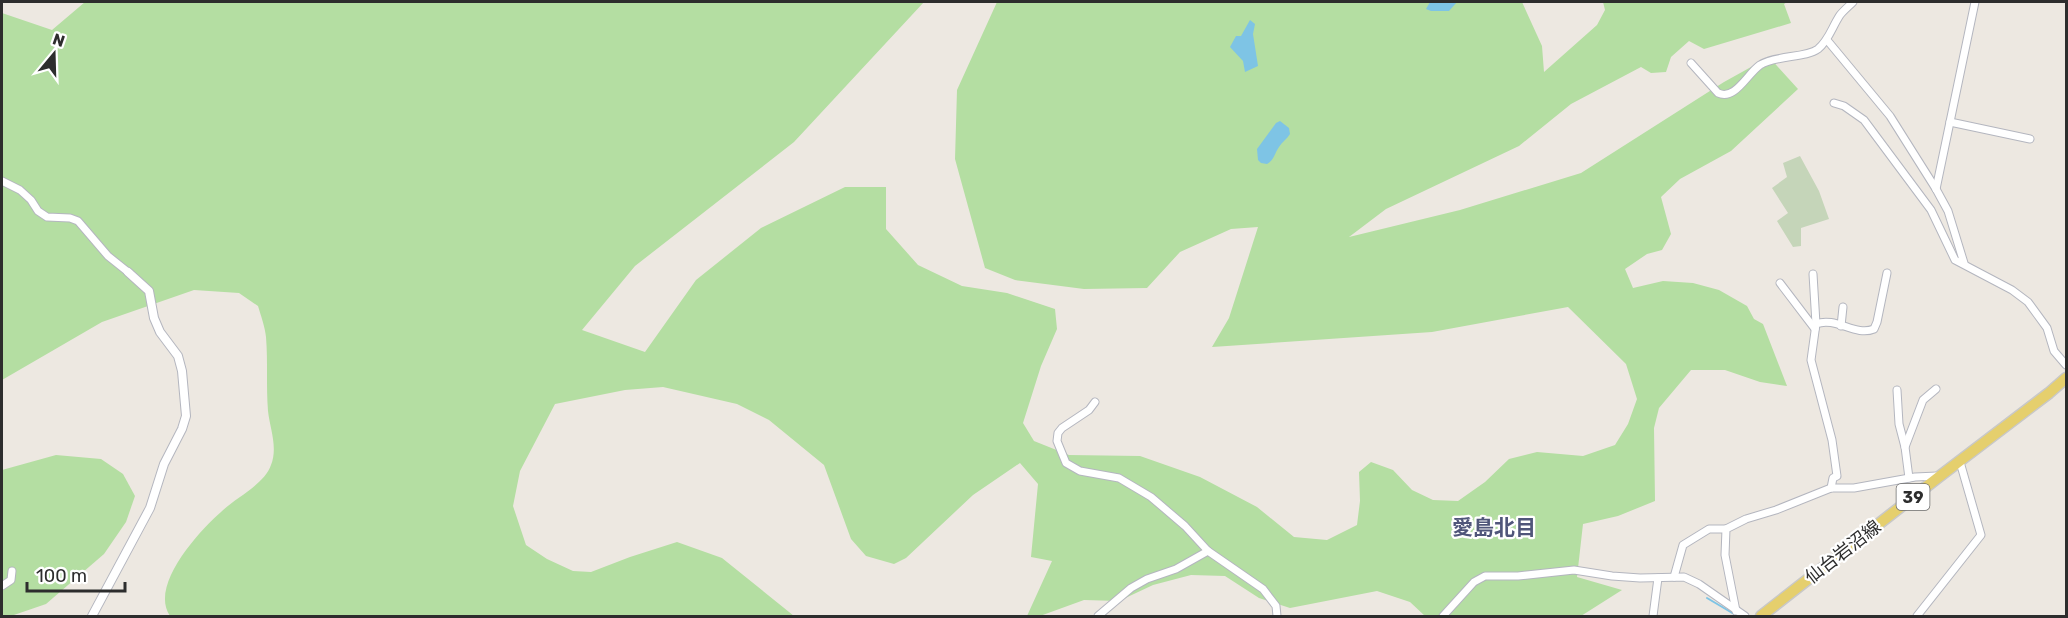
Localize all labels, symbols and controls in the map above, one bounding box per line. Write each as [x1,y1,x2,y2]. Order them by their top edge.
north arrow [24,24,84,84]
text: N [50,29,67,51]
road number: 39 [1896,484,1930,510]
district label: 愛島北目 [1452,515,1536,540]
street label: 仙台岩沼線 [1801,516,1885,588]
scale bar [27,555,124,593]
text: 100 m [36,565,87,587]

